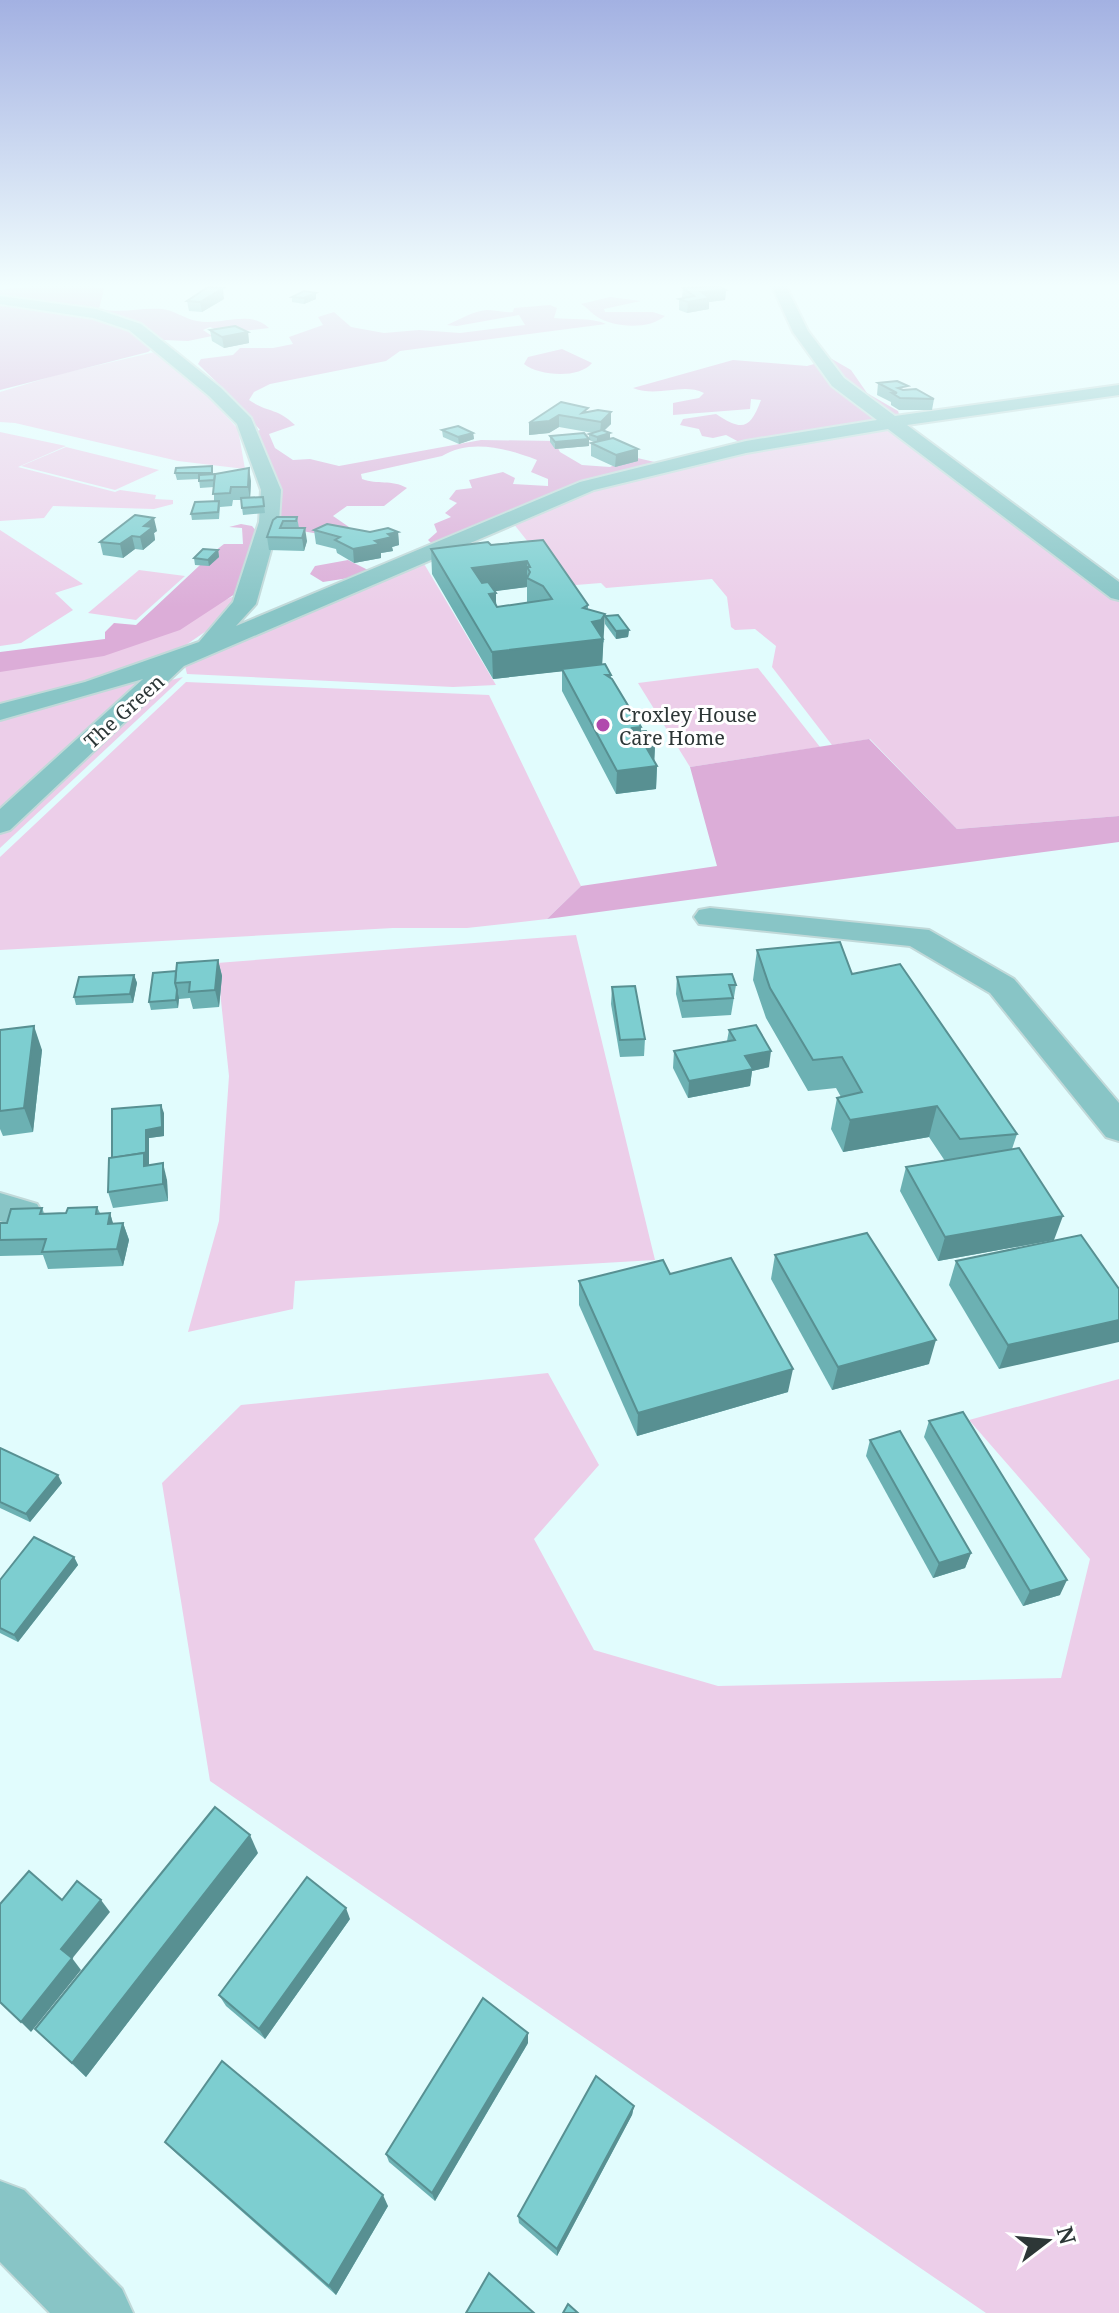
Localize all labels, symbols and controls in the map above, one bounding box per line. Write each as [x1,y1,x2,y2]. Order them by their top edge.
street label: The Green [78,668,170,754]
place label: Croxley House Care Home [619,701,757,751]
marker: Croxley House Care Home [594,716,612,734]
north arrow [1007,2201,1087,2281]
text: N [1050,2223,1084,2248]

